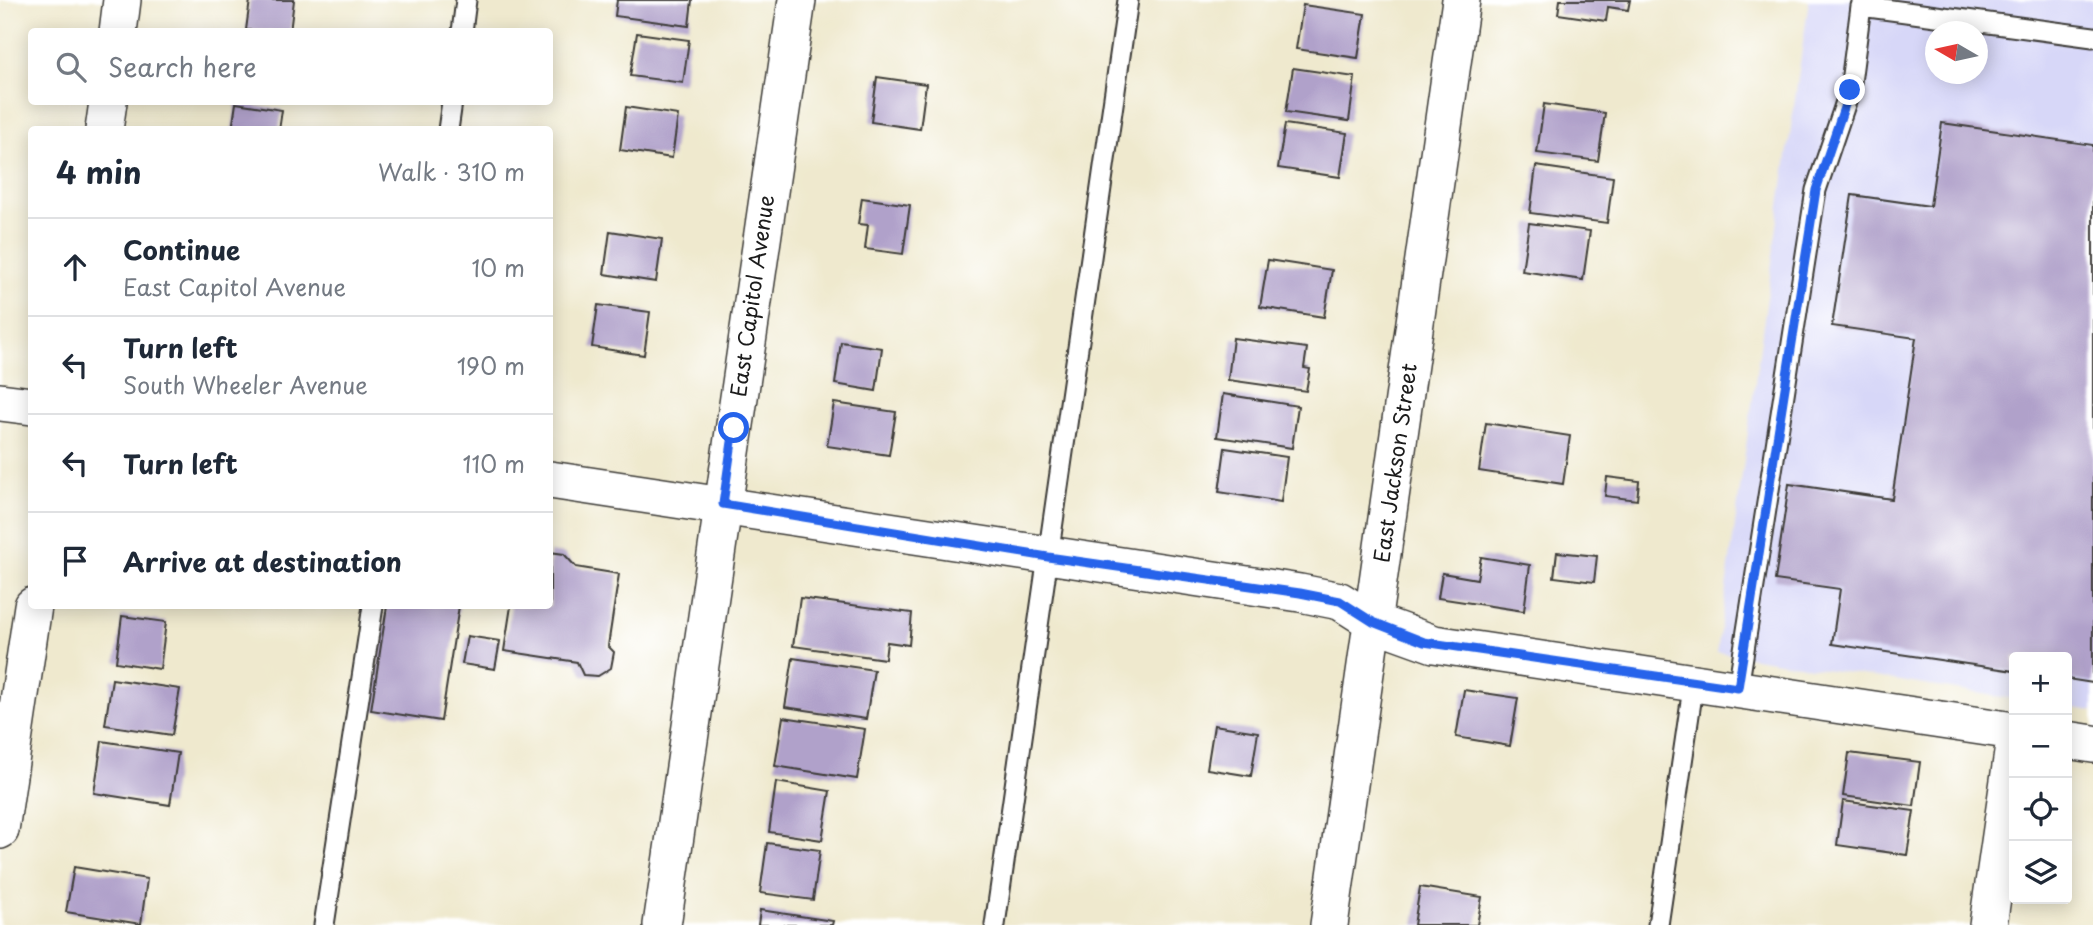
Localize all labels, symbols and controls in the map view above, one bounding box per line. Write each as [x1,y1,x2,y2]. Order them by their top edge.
north arrow [1925,21,1988,84]
search box [28,28,553,105]
text: Search here [108,47,257,86]
icon: search [52,48,90,86]
route end [1834,74,1865,105]
text: 4 min [56,149,142,194]
text: Walk · 310 m [378,154,525,189]
street label: East Capitol Avenue [721,193,781,399]
text: Continue [123,230,240,269]
icon: ahead [56,248,94,286]
text: 10 m [471,250,525,285]
text: East Capitol Avenue [123,269,346,304]
text: Turn left [123,328,238,367]
icon: left [56,346,94,384]
text: 190 m [457,348,525,383]
street label: East Jackson Street [1364,361,1424,564]
text: South Wheeler Avenue [123,367,368,402]
route start [718,412,749,443]
icon: left [56,444,94,482]
text: Turn left [123,444,238,483]
text: 110 m [463,446,525,481]
icon: arrive [56,542,94,580]
text: Arrive at destination [123,542,402,581]
map controls [2009,652,2072,904]
button: + [2009,652,2072,715]
button: − [2009,715,2072,778]
button: locate [2009,778,2072,841]
button: layers [2009,841,2072,904]

